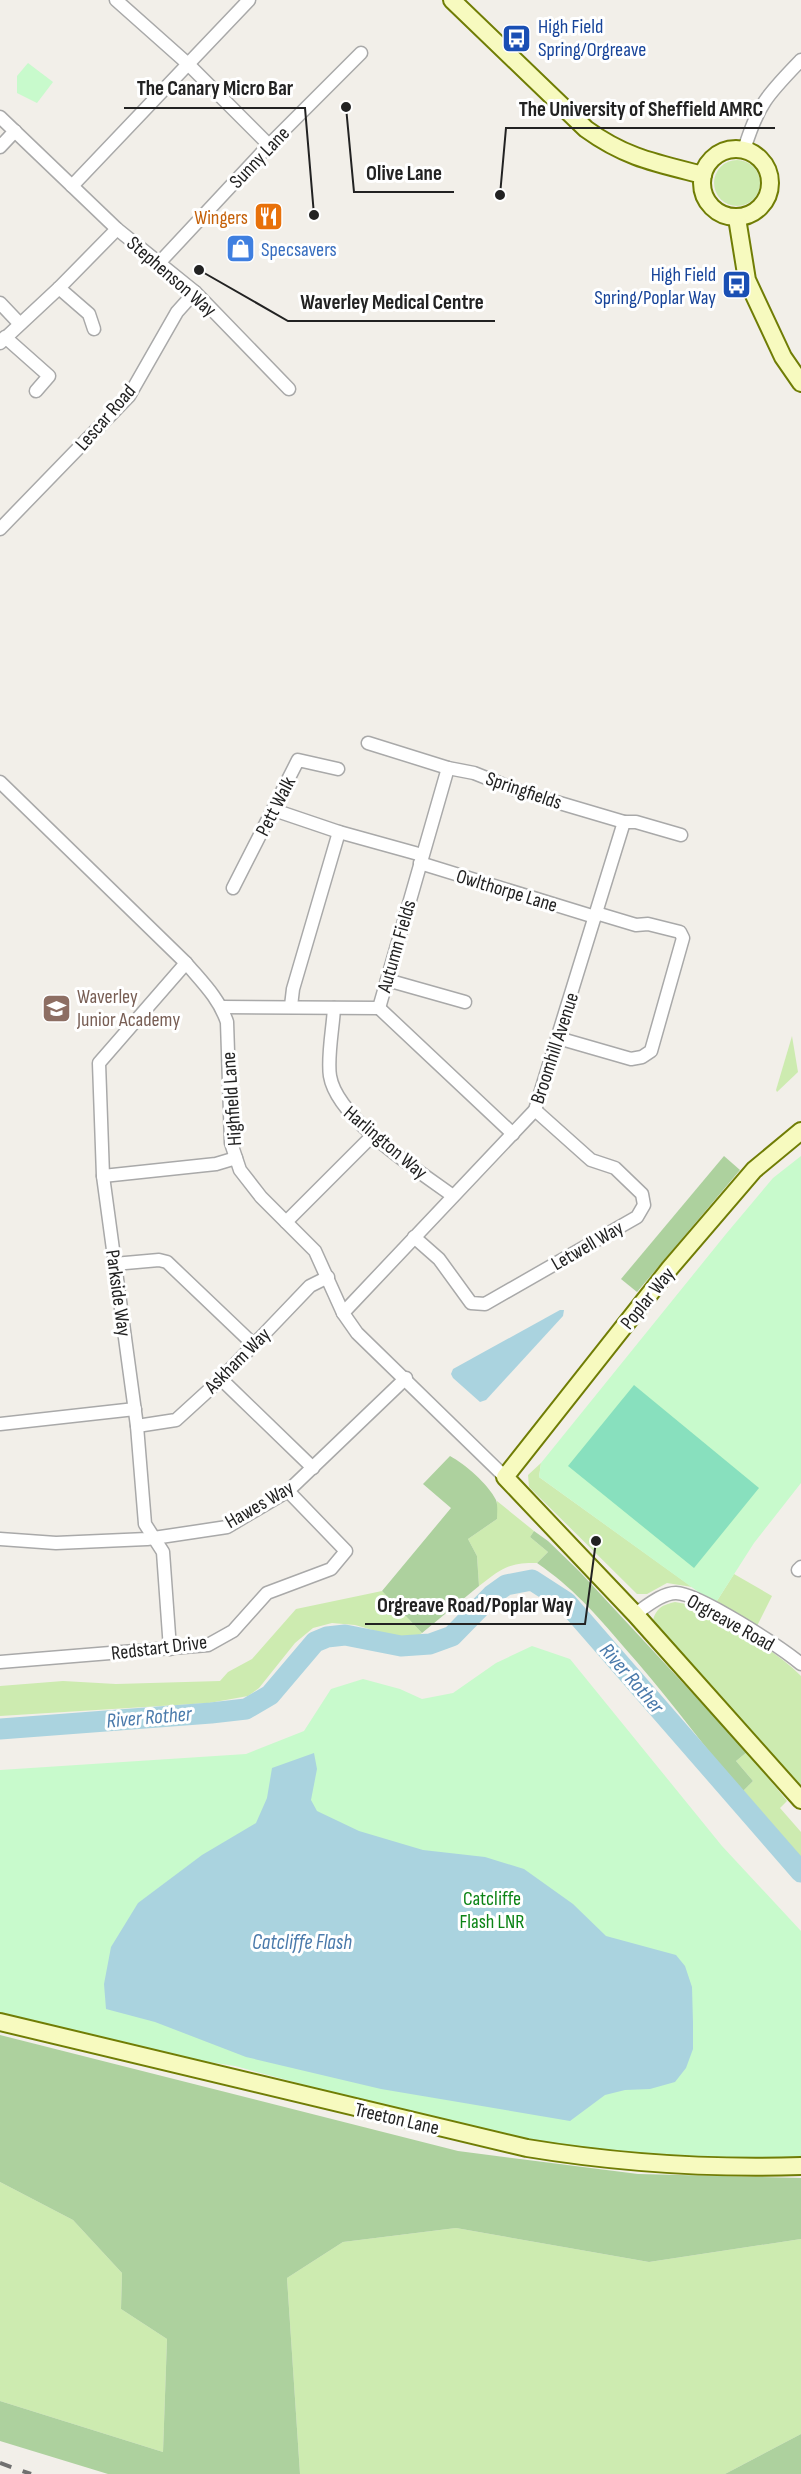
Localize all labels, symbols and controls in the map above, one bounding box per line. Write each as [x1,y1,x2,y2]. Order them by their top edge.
place label: High Field Spring/Orgreave [538,15,646,62]
bus stop icon: High Field Spring/Orgreave [501,22,533,54]
callout: The Canary Micro Bar [124,69,305,108]
text: The Canary Micro Bar [137,76,294,101]
callout: The University of Sheffield AMRC [506,89,775,128]
text: The University of Sheffield AMRC [519,97,764,122]
street label: Sunny Lane [224,122,295,194]
callout: Olive Lane [354,153,454,192]
text: Olive Lane [366,161,442,186]
restaurant icon: Wingers [253,201,285,233]
place label: Wingers [194,206,248,230]
street label: Stephenson Way [122,231,221,322]
shop icon: Specsavers [224,233,256,265]
place label: Specsavers [261,238,337,262]
place label: High Field Spring/Poplar Way [594,263,716,310]
bus stop icon: High Field Spring/Poplar Way [721,269,753,301]
callout: Waverley Medical Centre [288,282,495,321]
text: Waverley Medical Centre [300,290,484,315]
street label: Lescar Road [70,380,141,456]
street label: Springfields [482,767,565,815]
street label: Pett Walk [251,772,301,840]
street label: Owlthorpe Lane [453,864,560,918]
street label: Autumn Fields [372,897,422,996]
place label: Waverley Junior Academy [76,985,180,1032]
street label: Broomhill Avenue [526,990,584,1107]
school or university icon: Waverley Junior Academy [40,992,72,1024]
street label: Highfield Lane [217,1051,247,1147]
street label: Harlington Way [339,1101,432,1185]
street label: Letwell Way [547,1216,628,1276]
street label: Parkside Way [100,1248,136,1338]
street label: Poplar Way [615,1262,680,1335]
street label: Askham Way [199,1323,276,1399]
street label: Hawes Way [221,1476,298,1534]
callout: Orgreave Road/Poplar Way [365,1585,585,1624]
street label: Orgreave Road [683,1589,778,1657]
text: Orgreave Road/Poplar Way [377,1593,573,1618]
street label: Redstart Drive [110,1630,208,1666]
water label: River Rother [594,1638,670,1720]
water label: River Rother [105,1701,194,1734]
park label: Catcliffe Flash LNR [460,1887,524,1934]
water label: Catcliffe Flash [252,1930,352,1955]
street label: Treeton Lane [352,2098,441,2140]

